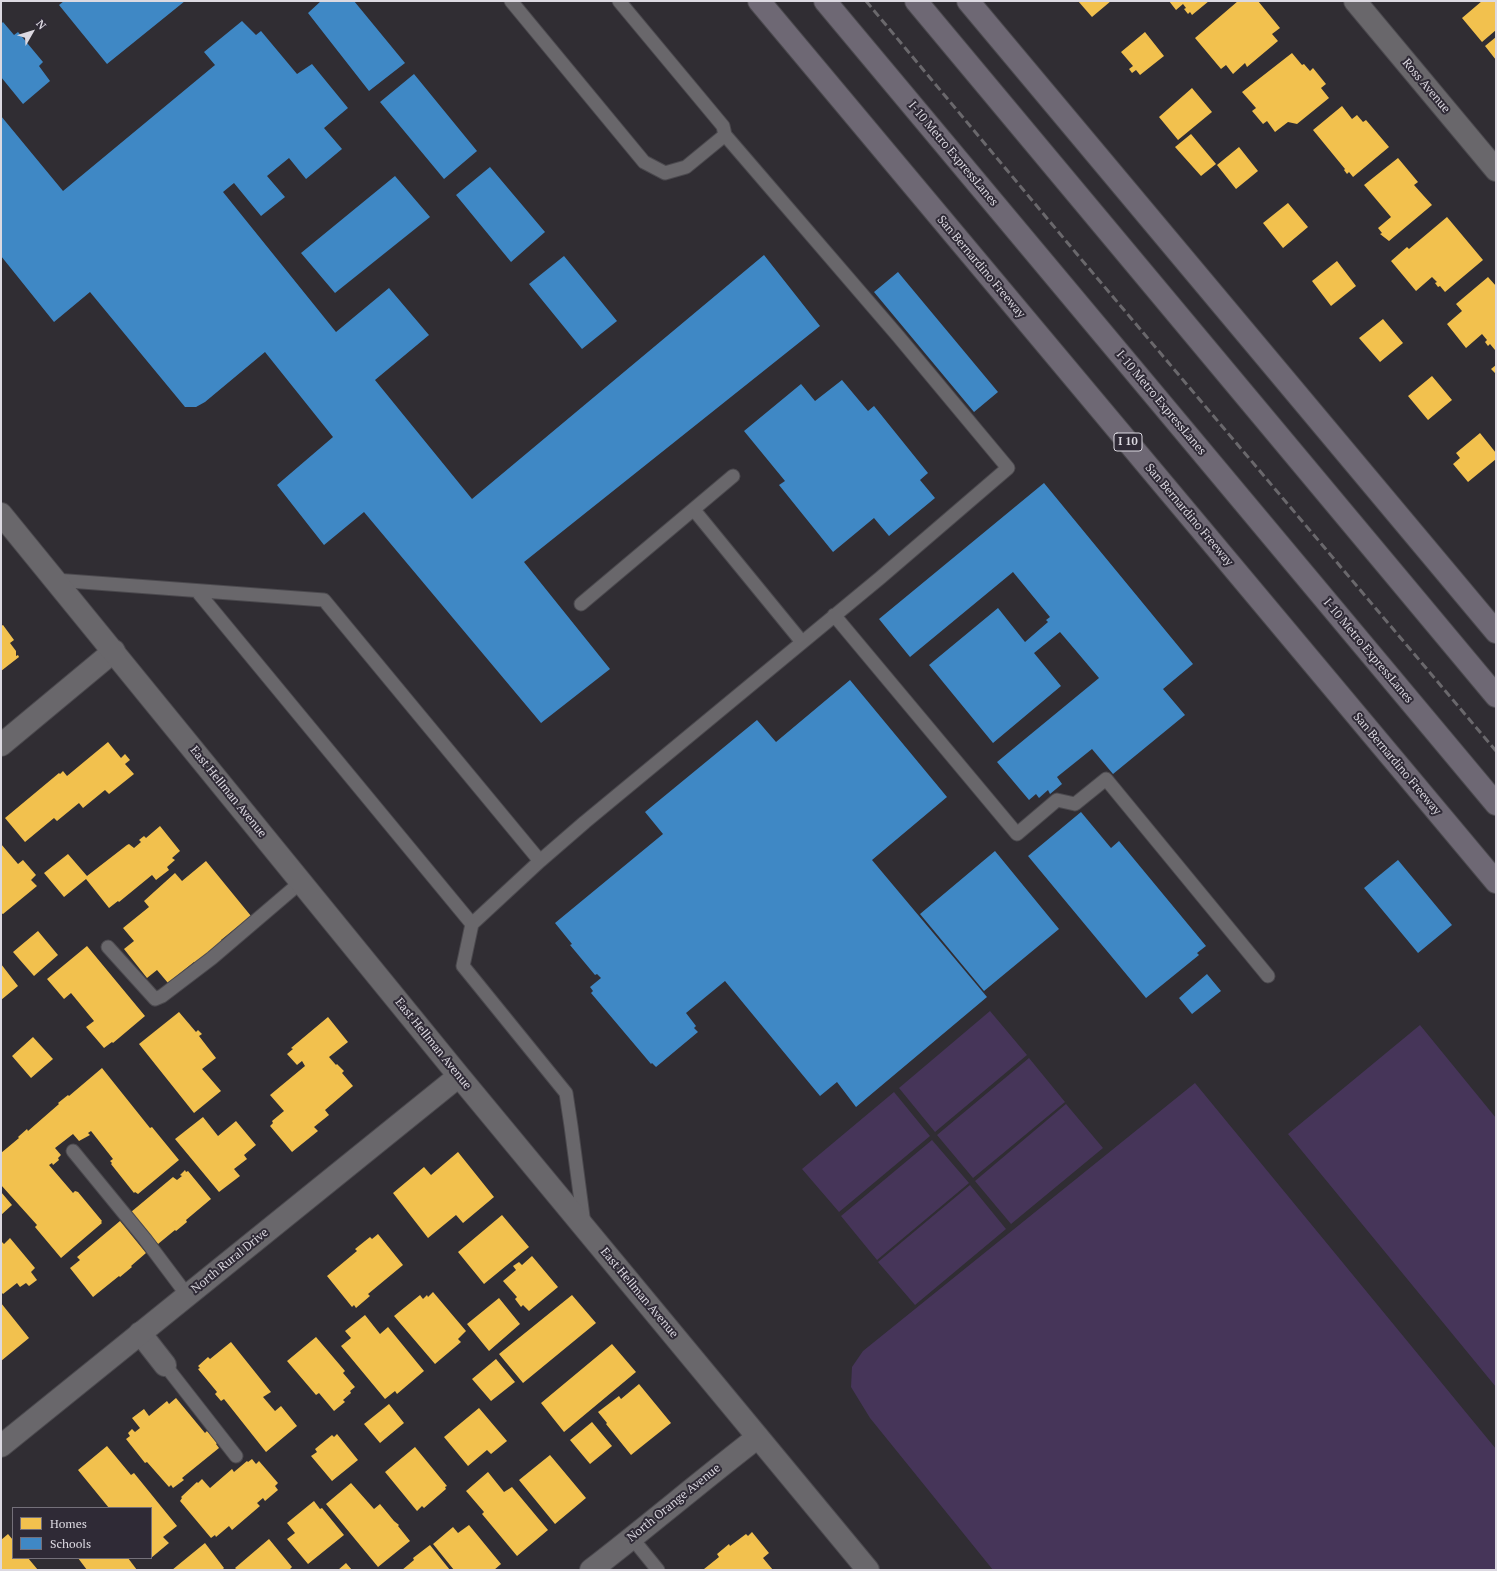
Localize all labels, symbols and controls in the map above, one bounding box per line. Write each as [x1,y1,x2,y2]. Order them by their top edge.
north arrow [12,12,52,52]
text: N [33,17,49,32]
street label: Ross Avenue [1399,56,1453,116]
street label: I-10 Metro ExpressLanes [905,99,1001,209]
street label: San Bernardino Freeway [934,213,1028,321]
street label: I-10 Metro ExpressLanes [1113,348,1209,458]
road number: I 10 [1114,433,1142,451]
street label: San Bernardino Freeway [1142,461,1236,569]
street label: I-10 Metro ExpressLanes [1320,596,1416,706]
street label: San Bernardino Freeway [1350,710,1444,818]
street label: East Hellman Avenue [187,743,269,841]
street label: East Hellman Avenue [392,995,474,1093]
street label: North Rural Drive [189,1226,271,1296]
street label: East Hellman Avenue [597,1245,681,1341]
street label: North Orange Avenue [625,1461,723,1545]
legend [12,1507,152,1559]
text: Homes [50,1516,87,1531]
text: Schools [50,1536,91,1551]

